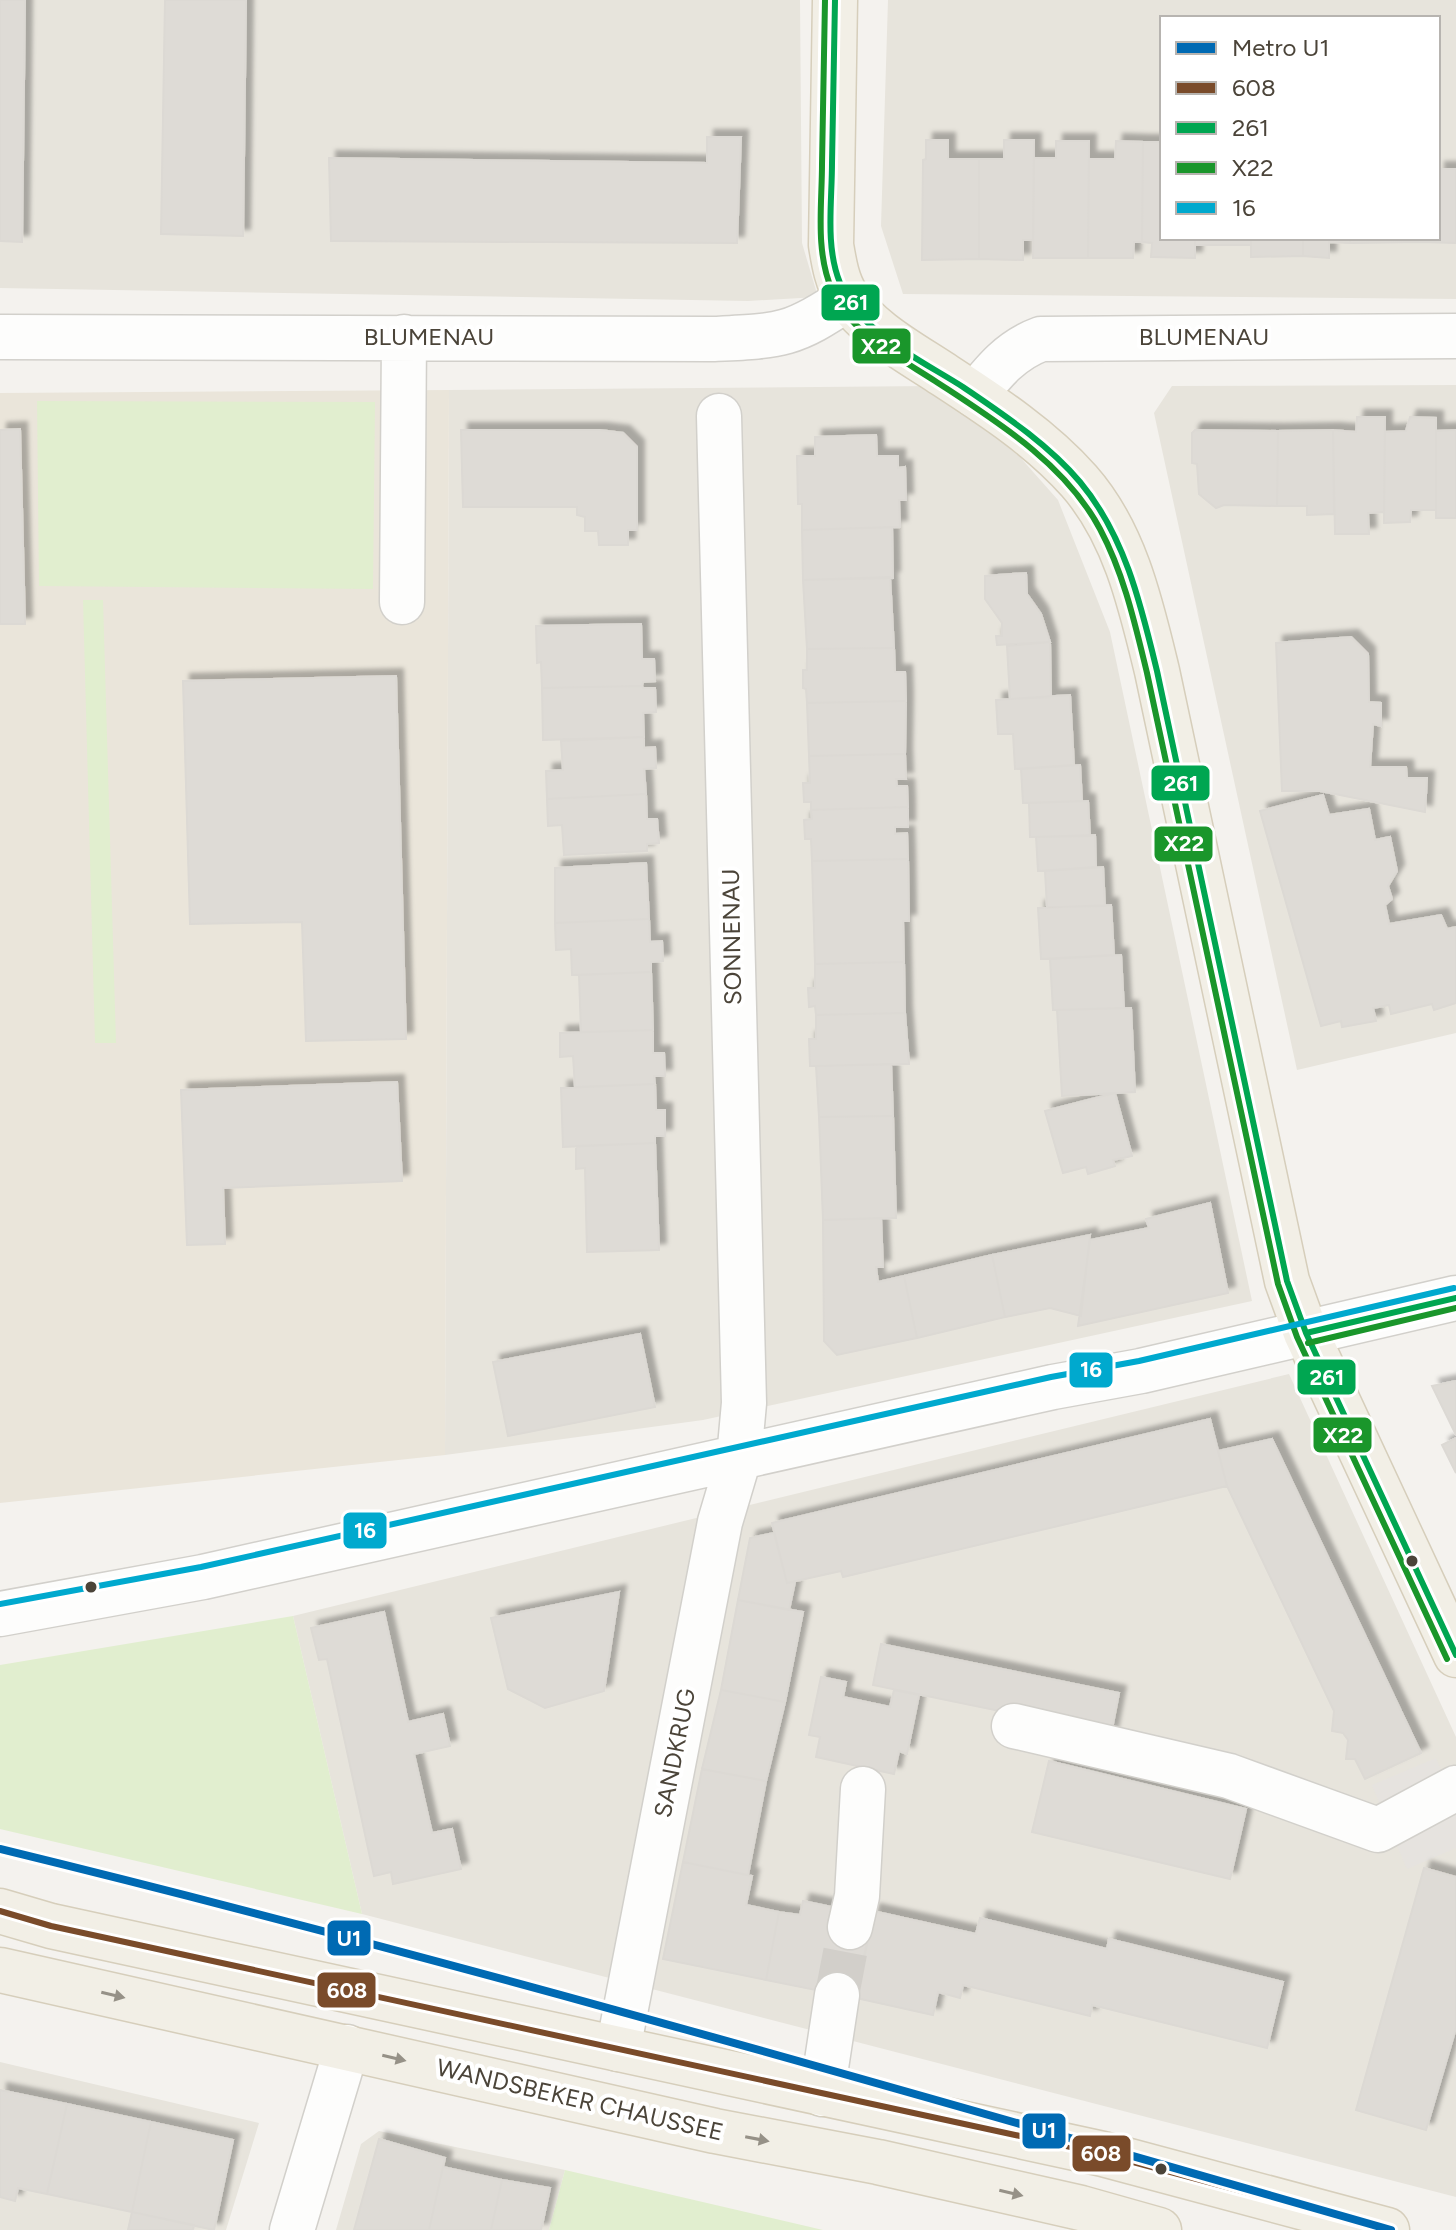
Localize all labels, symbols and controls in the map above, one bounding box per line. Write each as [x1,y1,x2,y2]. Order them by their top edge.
legend [1160,16,1440,240]
text: Metro U1 [1232,33,1329,62]
text: 608 [1232,73,1276,102]
text: 261 [1232,113,1269,142]
text: X22 [1232,153,1274,182]
text: 16 [1232,193,1256,222]
line badge: 261 [820,283,881,322]
text: 261 [834,289,868,316]
street label: BLUMENAU [364,322,494,351]
street label: BLUMENAU [1139,322,1269,351]
line badge: X22 [851,327,912,365]
text: X22 [861,333,901,360]
line badge: 261 [1150,764,1211,802]
text: 261 [1164,770,1198,797]
line badge: X22 [1153,825,1214,863]
text: X22 [1164,830,1204,857]
street label: SONNENAU [716,869,747,1006]
line badge: 16 [1068,1351,1114,1389]
text: 16 [1080,1356,1102,1383]
line badge: 261 [1296,1358,1357,1396]
text: 261 [1310,1364,1344,1391]
line badge: X22 [1312,1416,1373,1454]
text: X22 [1323,1422,1363,1449]
line badge: 16 [342,1511,388,1550]
text: 16 [354,1517,376,1544]
unlabelled marker [1404,1553,1420,1569]
unlabelled marker [83,1579,99,1595]
street label: SANDKRUG [648,1686,701,1820]
line badge: U1 [326,1919,372,1957]
text: U1 [337,1925,361,1952]
line badge: 608 [316,1971,377,2009]
text: 608 [327,1977,367,2004]
one-way arrow [100,1989,125,2002]
one-way arrow [381,2052,406,2065]
street label: WANDSBEKER CHAUSSEE [434,2052,726,2147]
line badge: U1 [1021,2112,1067,2150]
text: U1 [1032,2117,1056,2144]
one-way arrow [745,2133,770,2145]
line badge: 608 [1071,2134,1132,2173]
text: 608 [1081,2140,1121,2167]
unlabelled marker [1153,2161,1169,2177]
one-way arrow [999,2187,1024,2200]

